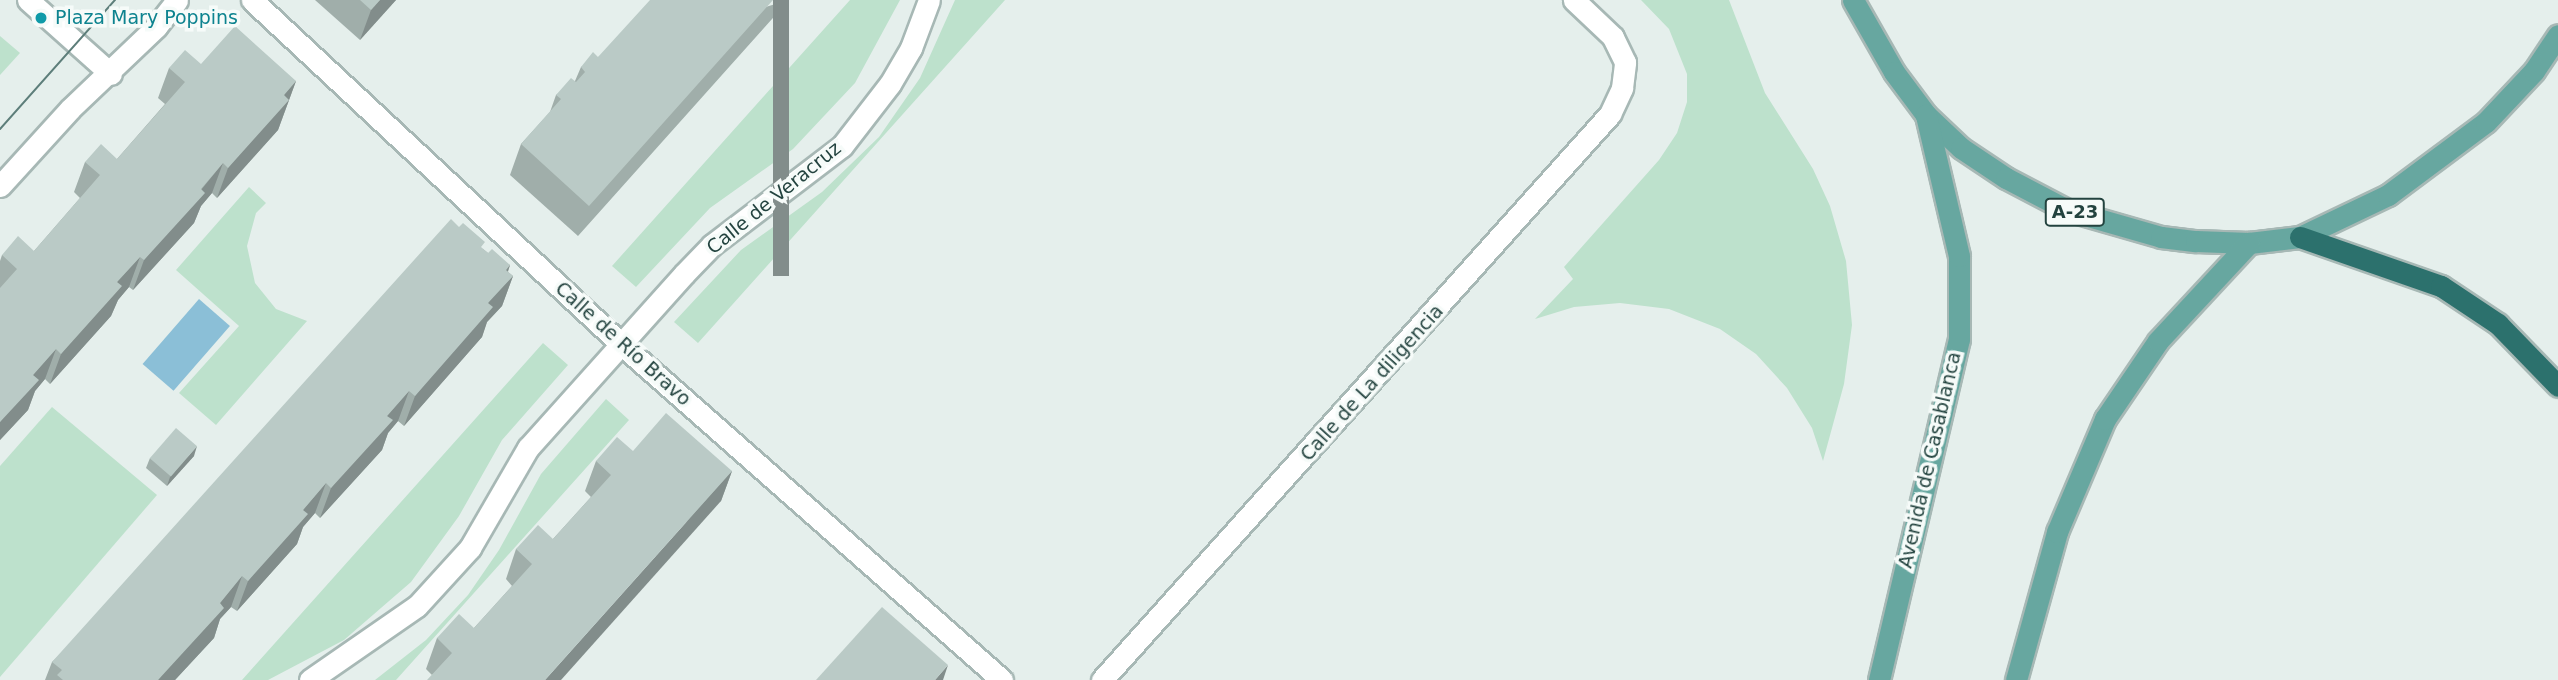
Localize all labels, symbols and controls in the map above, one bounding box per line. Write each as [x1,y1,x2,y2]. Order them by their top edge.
place label: Plaza Mary Poppins [55,7,238,29]
marker: Plaza Mary Poppins [33,10,49,26]
street label: Calle de Veracruz [702,137,846,259]
road number: A-23 [2044,197,2106,226]
street label: Calle de Río Bravo [551,277,695,411]
street label: Calle de La diligencia [1296,300,1448,466]
street label: Avenida de Casablanca [1894,350,1966,570]

